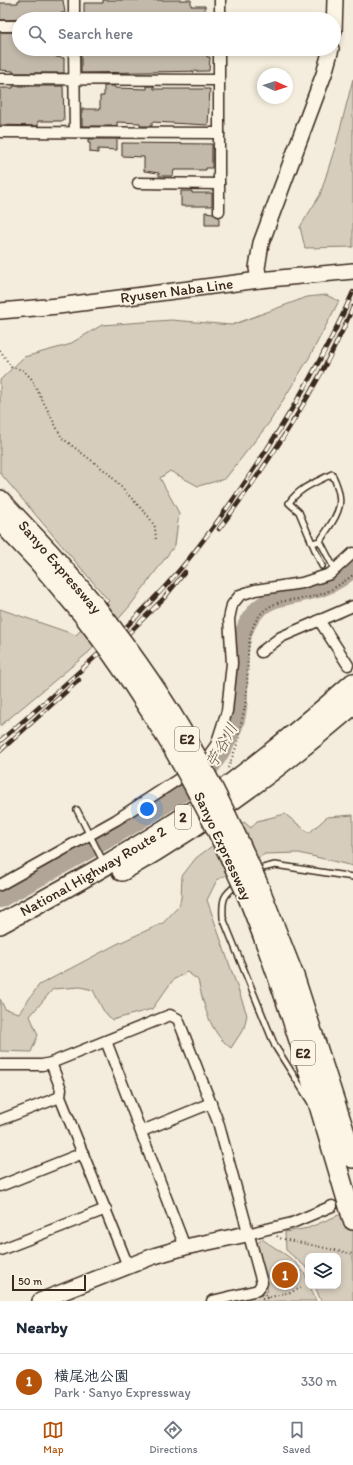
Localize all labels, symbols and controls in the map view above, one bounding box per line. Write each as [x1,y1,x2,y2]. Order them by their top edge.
search box [12,12,341,56]
icon: search [26,23,48,45]
text: Search here [58,25,133,43]
north arrow [257,68,293,104]
street label: Ryusen Naba Line [119,274,234,307]
street label: Sanyo Expressway [15,517,105,617]
water label: 苧谷川 [201,720,241,771]
road number: E2 [175,727,199,751]
street label: Sanyo Expressway [190,789,256,903]
your location [137,799,157,819]
road number: 2 [175,805,191,829]
street label: National Highway Route 2 [17,822,169,920]
road number: E2 [291,1041,315,1065]
map controls [305,1253,341,1289]
button: layers [305,1253,341,1289]
pin: 1 [272,1260,298,1290]
scale bar [12,1273,86,1292]
text: 50 m [18,1275,42,1288]
text: Nearby [16,1317,68,1337]
text: 横尾池公園 [54,1367,129,1385]
text: 1 [26,1374,32,1389]
text: 330 m [301,1374,337,1389]
text: Park · Sanyo Expressway [54,1385,191,1400]
tab: Map [42,1419,64,1456]
tab: Directions [149,1419,198,1456]
tab: Saved [282,1419,311,1456]

